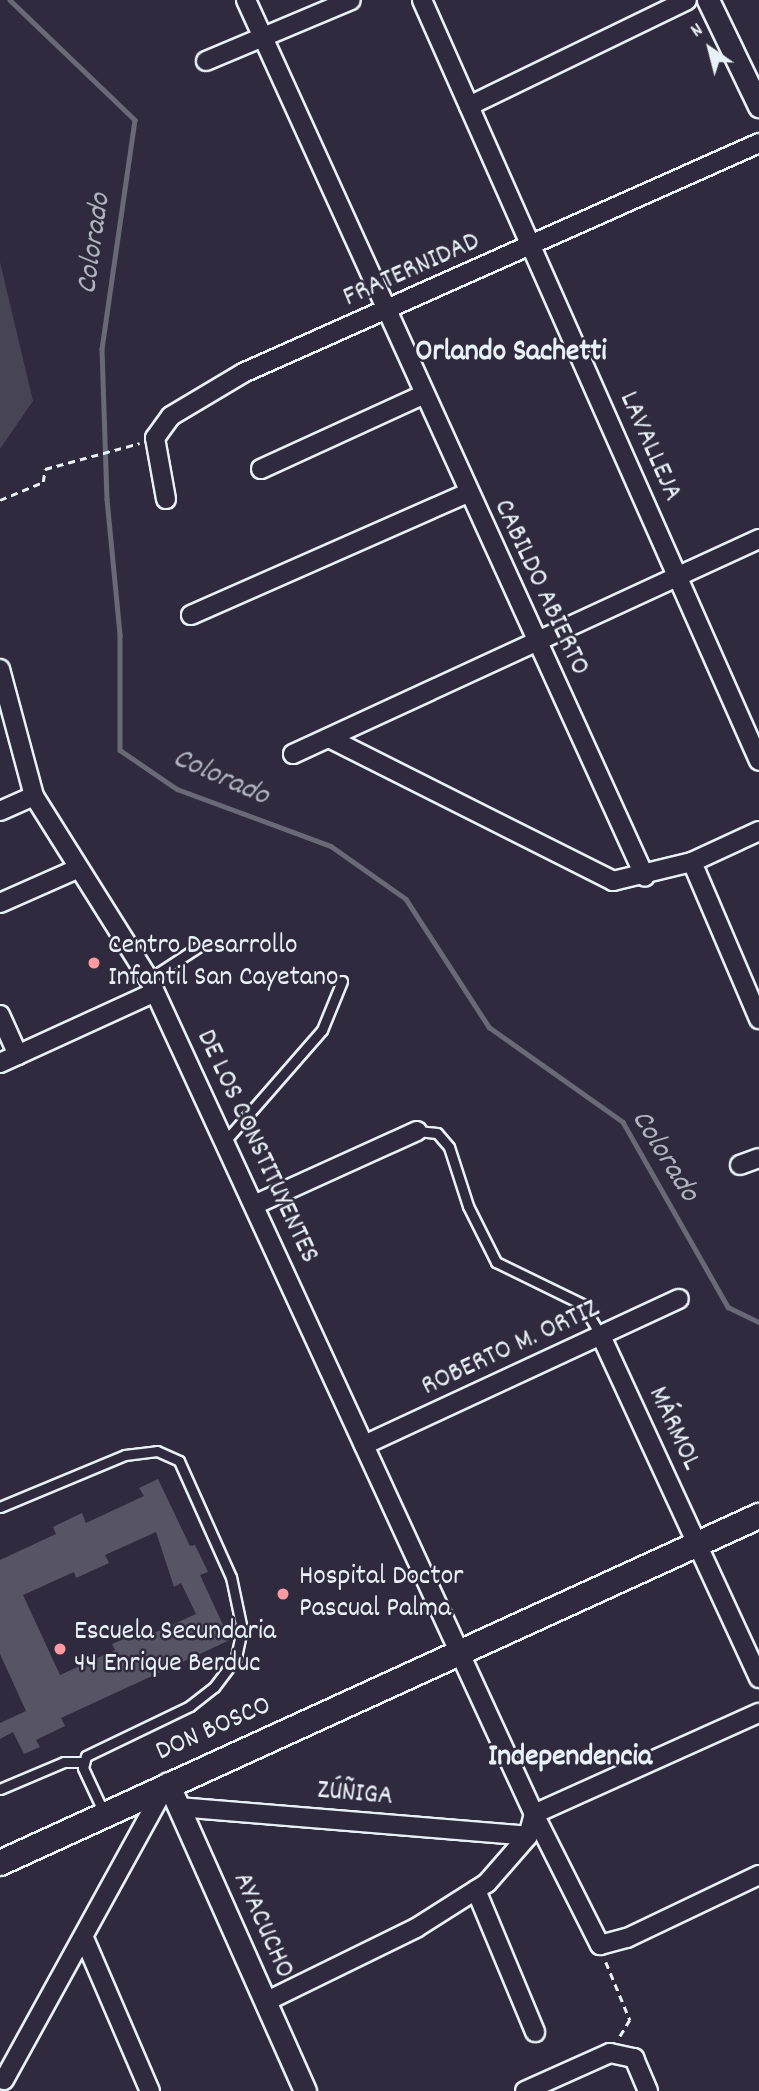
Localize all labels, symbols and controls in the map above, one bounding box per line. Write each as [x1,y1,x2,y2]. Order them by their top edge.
north arrow [675,14,745,84]
text: N [686,18,709,45]
water label: Colorado [71,191,121,297]
street label: FRATERNIDAD [339,226,485,316]
district label: Orlando Sachetti [415,336,607,372]
street label: LAVALLEJA [610,387,688,507]
street label: CABILDO ABIERTO [485,495,595,681]
water label: Colorado [166,742,274,816]
place label: Centro Desarrollo Infantil San Cayetano [108,930,338,996]
marker: Centro Desarrollo Infantil San Cayetano [86,955,102,971]
street label: DE LOS CONSTITUYENTES [187,1025,325,1269]
water label: Colorado [621,1105,705,1209]
street label: ROBERTO M. ORTIZ [417,1293,605,1405]
street label: MÁRMOL [639,1382,707,1476]
place label: Hospital Doctor Pascual Palma [299,1561,463,1627]
marker: Hospital Doctor Pascual Palma [273,1584,293,1604]
place label: Escuela Secundaria 44 Enrique Berduc [74,1616,276,1682]
marker: Escuela Secundaria 44 Enrique Berduc [52,1641,68,1657]
street label: DON BOSCO [151,1690,277,1770]
district label: Independencia [488,1741,652,1777]
street label: ZÚÑIGA [316,1775,394,1815]
street label: AYACUCHO [224,1868,300,1984]

